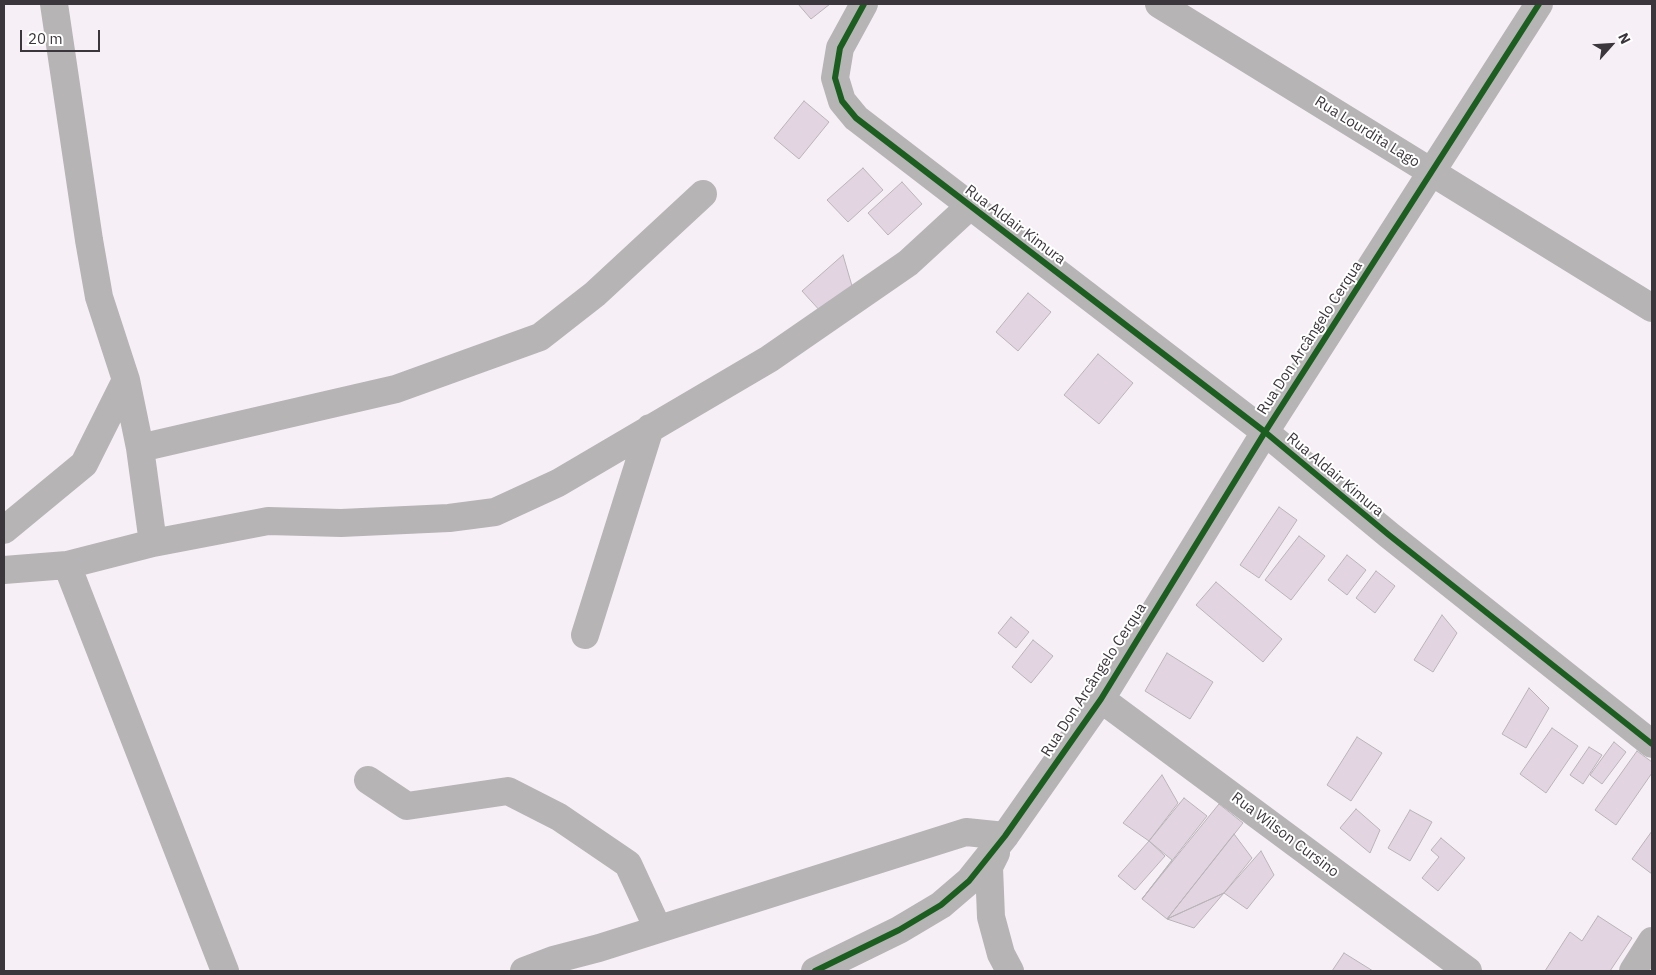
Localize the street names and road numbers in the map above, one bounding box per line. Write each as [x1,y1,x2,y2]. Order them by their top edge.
street label: Rua Lourdita Lago [1311,92,1423,172]
street label: Rua Aldair Kimura [961,181,1069,269]
street label: Rua Don Arcângelo Cerqua [1254,258,1366,418]
street label: Rua Aldair Kimura [1283,429,1387,521]
street label: Rua Don Arcângelo Cerqua [1038,600,1150,760]
street label: Rua Wilson Cursino [1228,789,1342,881]

